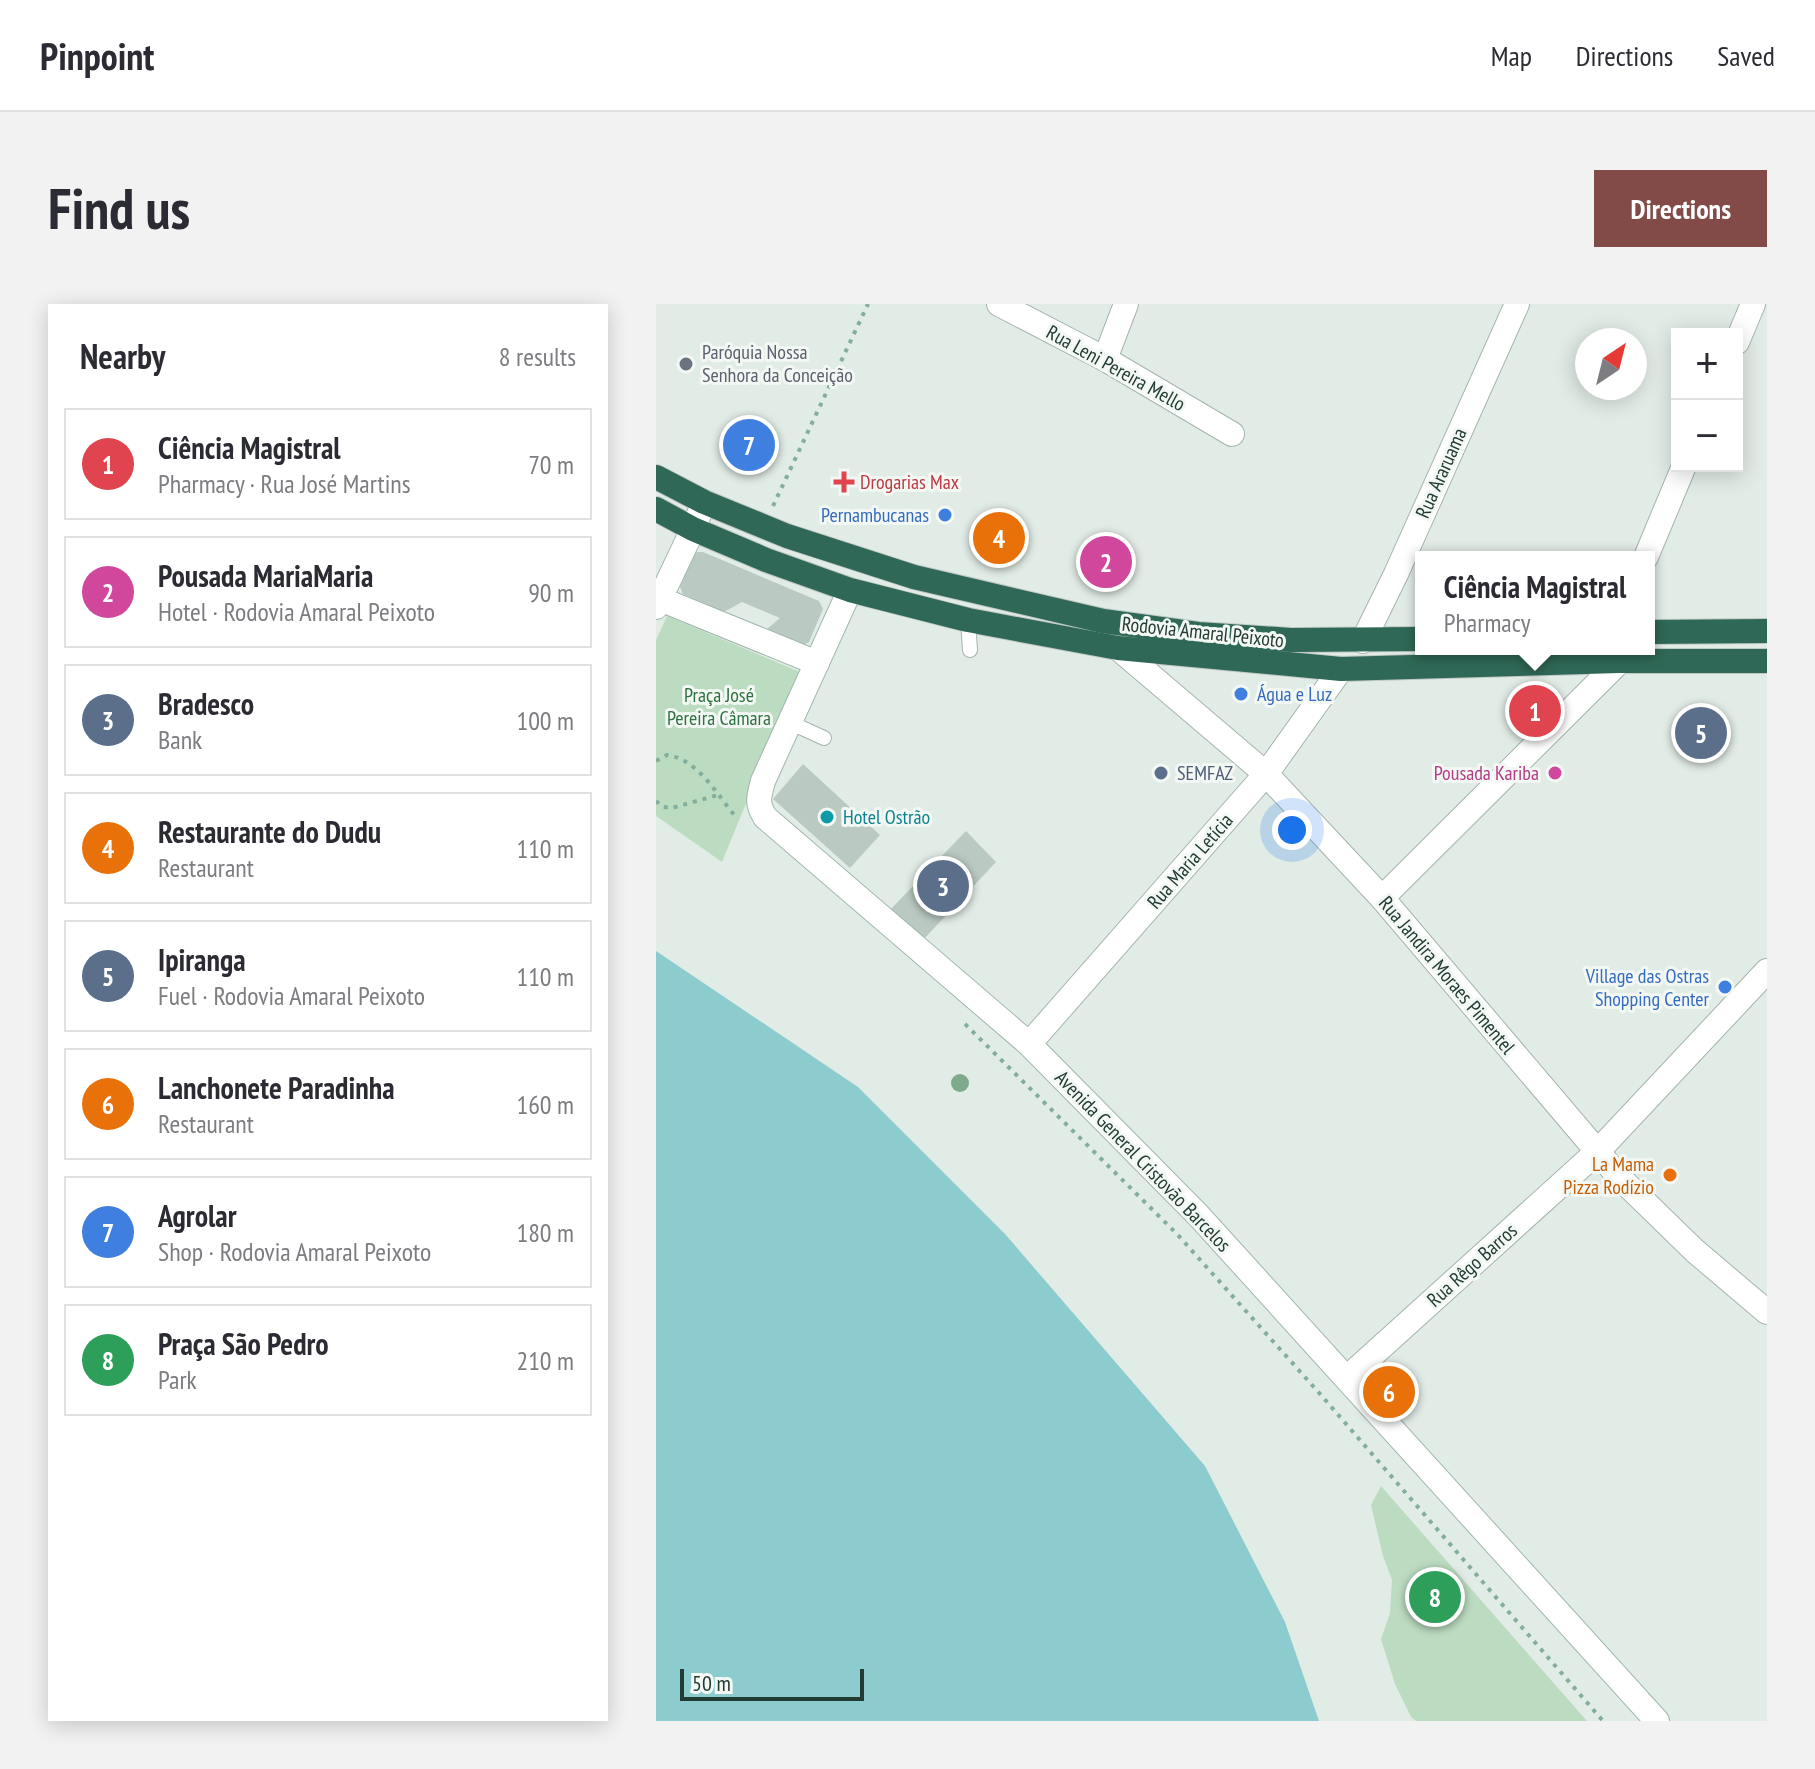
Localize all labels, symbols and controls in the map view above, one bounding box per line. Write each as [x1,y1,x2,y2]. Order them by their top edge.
text: Pinpoint [40,31,154,80]
text: Map [1491,37,1532,74]
text: Directions [1576,37,1673,74]
text: Saved [1717,37,1775,74]
button: Directions [1594,170,1767,247]
text: Find us [48,172,190,244]
street label: Rua Leni Pereira Mello [1042,319,1190,417]
north arrow [1575,328,1647,400]
map controls [1671,328,1743,472]
button: + [1671,328,1743,400]
text: Nearby [80,334,165,378]
place label: Paróquia Nossa Senhora da Conceição [702,339,853,388]
text: 8 results [499,340,576,373]
marker: Paróquia Nossa Senhora da Conceição [677,355,695,373]
button: − [1671,400,1743,472]
pin: 7 [723,415,775,475]
street label: Rua Araruama [1410,424,1472,522]
text: Ciência Magistral [158,428,341,467]
text: 1 [102,448,114,481]
text: 70 m [528,448,574,481]
text: Pharmacy · Rua José Martins [158,467,411,500]
place label: Drogarias Max [860,469,959,495]
marker: Drogarias Max [835,473,853,491]
place label: Pernambucanas [821,502,929,528]
marker: Pernambucanas [936,506,954,524]
pin: 4 [973,508,1025,568]
pin: 2 [1080,532,1132,592]
popup [1415,551,1655,655]
text: Pousada MariaMaria [158,556,373,595]
text: Ciência Magistral [1444,567,1626,606]
text: 2 [102,576,114,609]
text: 90 m [528,576,574,609]
text: Hotel · Rodovia Amaral Peixoto [158,595,435,628]
text: Pharmacy [1444,606,1530,639]
street label: Rodovia Amaral Peixoto [1121,611,1285,653]
place label: Água e Luz [1257,681,1332,707]
pin: 1 [1509,681,1561,741]
park label: Praça José Pereira Câmara [667,682,771,731]
text: Bradesco [158,684,254,723]
marker: Água e Luz [1232,685,1250,703]
pin: 5 [1675,703,1727,763]
text: 3 [102,704,114,737]
text: 100 m [516,704,574,737]
text: Bank [158,723,202,756]
place label: SEMFAZ [1177,760,1233,786]
place label: Pousada Kariba [1434,760,1539,786]
marker: SEMFAZ [1152,764,1170,782]
marker: Pousada Kariba [1546,764,1564,782]
place label: Hotel Ostrão [843,804,930,830]
marker: Hotel Ostrão [818,808,836,826]
street label: Rua Maria Letícia [1141,808,1239,914]
your location [1272,810,1312,850]
text: Restaurante do Dudu [158,812,381,851]
text: 4 [102,832,114,865]
text: 110 m [516,832,574,865]
text: Restaurant [158,851,254,884]
pin: 3 [917,856,969,916]
street label: Rua Jandira Moraes Pimentel [1373,891,1521,1060]
text: Ipiranga [158,940,246,979]
text: 5 [102,960,114,993]
text: 110 m [516,960,574,993]
place label: Village das Ostras Shopping Center [1585,963,1710,1012]
marker: Village das Ostras Shopping Center [1716,978,1734,996]
text: Fuel · Rodovia Amaral Peixoto [158,979,425,1012]
street label: Avenida General Cristovão Barcelos [1049,1065,1237,1257]
text: Lanchonete Paradinha [158,1068,395,1107]
text: 6 [102,1088,114,1121]
text: 160 m [516,1088,574,1121]
text: Restaurant [158,1107,254,1140]
place label: La Mama Pizza Rodízio [1563,1151,1654,1200]
marker: La Mama Pizza Rodízio [1661,1166,1679,1184]
text: Agrolar [158,1196,236,1235]
text: 7 [102,1216,114,1249]
text: 180 m [516,1216,574,1249]
street label: Rua Rêgo Barros [1421,1217,1523,1312]
text: Shop · Rodovia Amaral Peixoto [158,1235,431,1268]
text: Praça São Pedro [158,1324,329,1363]
text: 8 [102,1344,114,1377]
text: 210 m [516,1344,574,1377]
pin: 6 [1363,1362,1415,1422]
text: Park [158,1363,197,1396]
pin: 8 [1409,1567,1461,1627]
scale bar [680,1665,864,1701]
text: 50 m [692,1669,731,1697]

